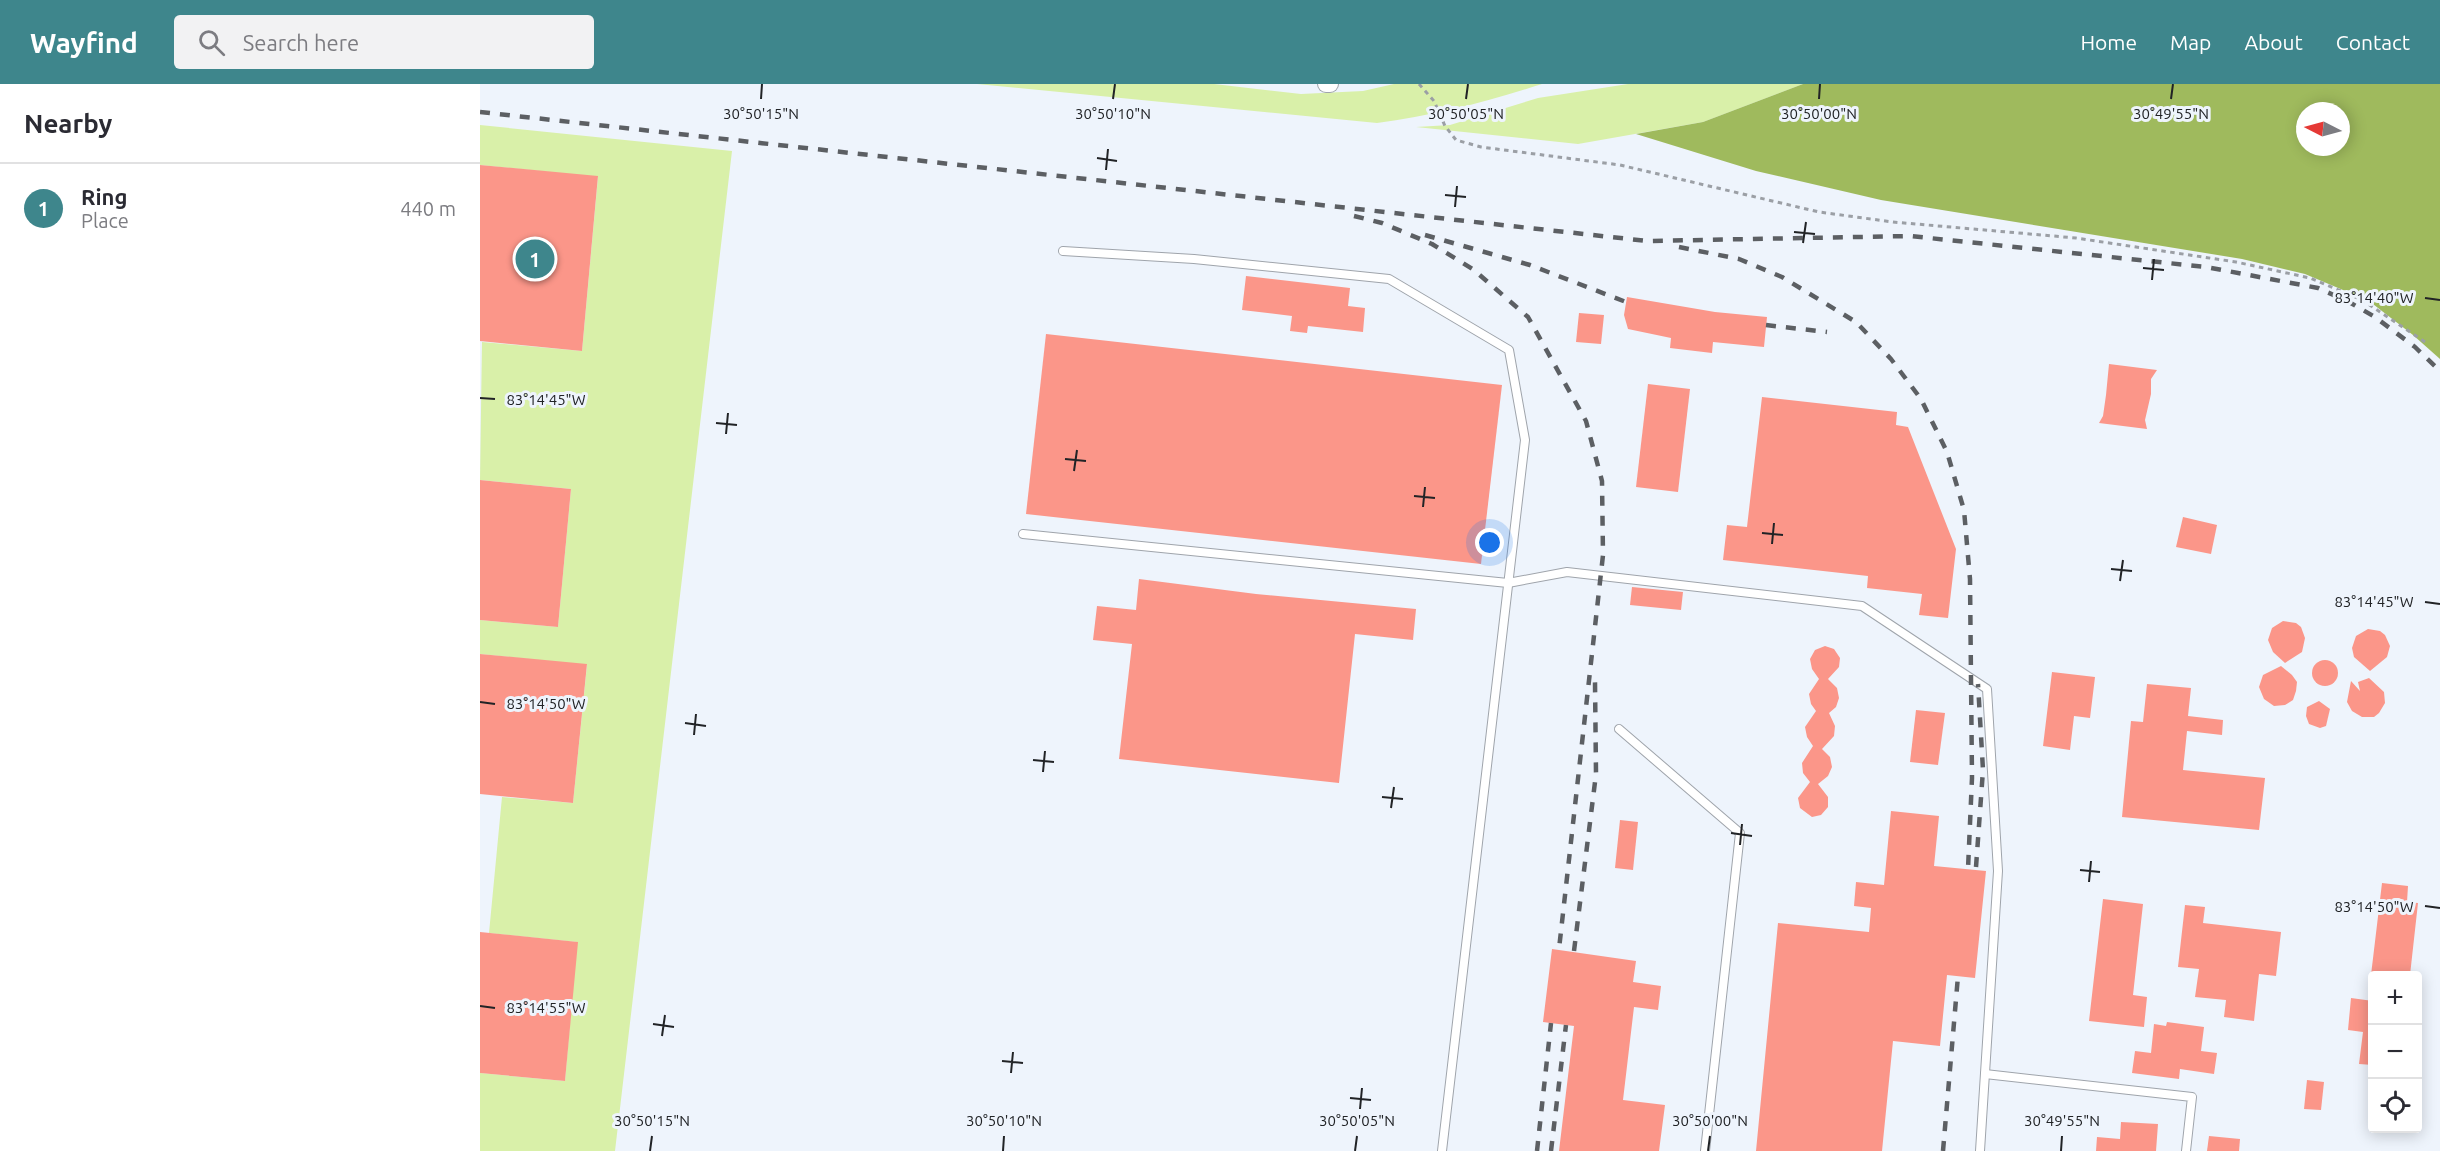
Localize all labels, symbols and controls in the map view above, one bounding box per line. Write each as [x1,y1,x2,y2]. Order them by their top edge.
search box [174,15,594,69]
icon: search [195,26,228,59]
text: Wayfind [30,27,138,58]
text: Search here [243,30,359,55]
text: Home [2080,30,2137,54]
text: Map [2170,30,2211,54]
text: About [2244,30,2303,54]
text: Contact [2336,30,2410,54]
north arrow [2296,102,2350,156]
text: 30°50'15"N [723,105,799,122]
text: 30°50'10"N [1075,105,1151,122]
text: 30°50'05"N [1428,105,1504,122]
text: 30°50'00"N [1781,105,1857,122]
text: 30°49'55"N [2133,105,2209,122]
text: Nearby [24,109,112,138]
text: Ring [81,184,127,209]
text: 1 [38,197,49,220]
text: 440 m [400,197,456,220]
text: Place [81,209,129,232]
pin: 1 [516,236,554,282]
text: 83°14'40"W [2334,289,2414,306]
text: 83°14'45"W [506,391,586,408]
your location [1475,528,1504,557]
text: 83°14'45"W [2334,593,2414,610]
text: 83°14'50"W [506,695,586,712]
text: 83°14'50"W [2334,898,2414,915]
map controls [2368,971,2422,1133]
button: + [2368,971,2422,1025]
text: 83°14'55"W [506,999,586,1016]
button: − [2368,1025,2422,1079]
button: locate [2368,1079,2422,1133]
text: 30°50'15"N [614,1112,690,1129]
text: 30°50'10"N [966,1112,1042,1129]
text: 30°50'05"N [1319,1112,1395,1129]
text: 30°50'00"N [1672,1112,1748,1129]
text: 30°49'55"N [2024,1112,2100,1129]

